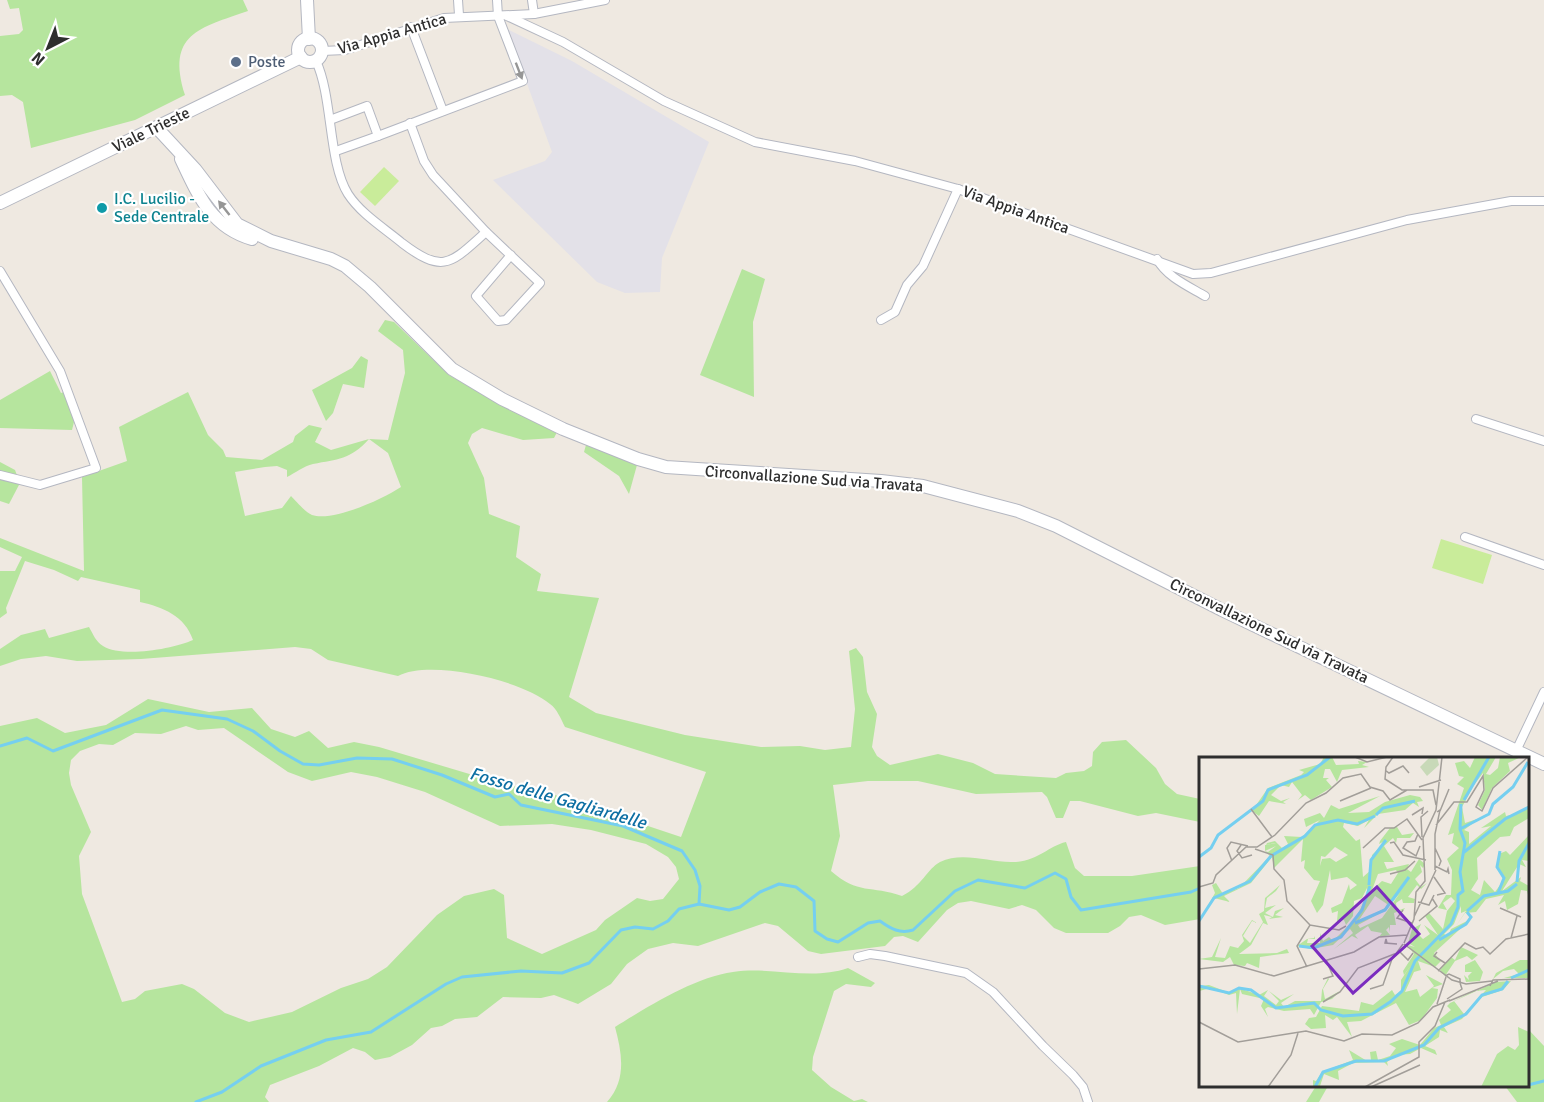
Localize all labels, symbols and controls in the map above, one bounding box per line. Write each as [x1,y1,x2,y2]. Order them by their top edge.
street label: Via Appia Antica [335,9,449,59]
north arrow [18,18,78,78]
text: N [28,47,49,70]
place label: Poste [248,52,285,72]
marker: Poste [229,55,243,69]
one-way arrow [515,62,524,80]
street label: Viale Trieste [109,103,193,157]
street label: Via Appia Antica [960,181,1072,239]
place label: I.C. Lucilio - Sede Centrale [114,189,209,227]
one-way arrow [218,200,231,216]
marker: I.C. Lucilio - Sede Centrale [95,201,109,215]
street label: Circonvallazione Sud via Travata [704,461,924,497]
street label: Circonvallazione Sud via Travata [1166,574,1372,688]
inset map [1199,757,1529,1087]
water label: Fosso delle Gagliardelle [467,762,650,834]

